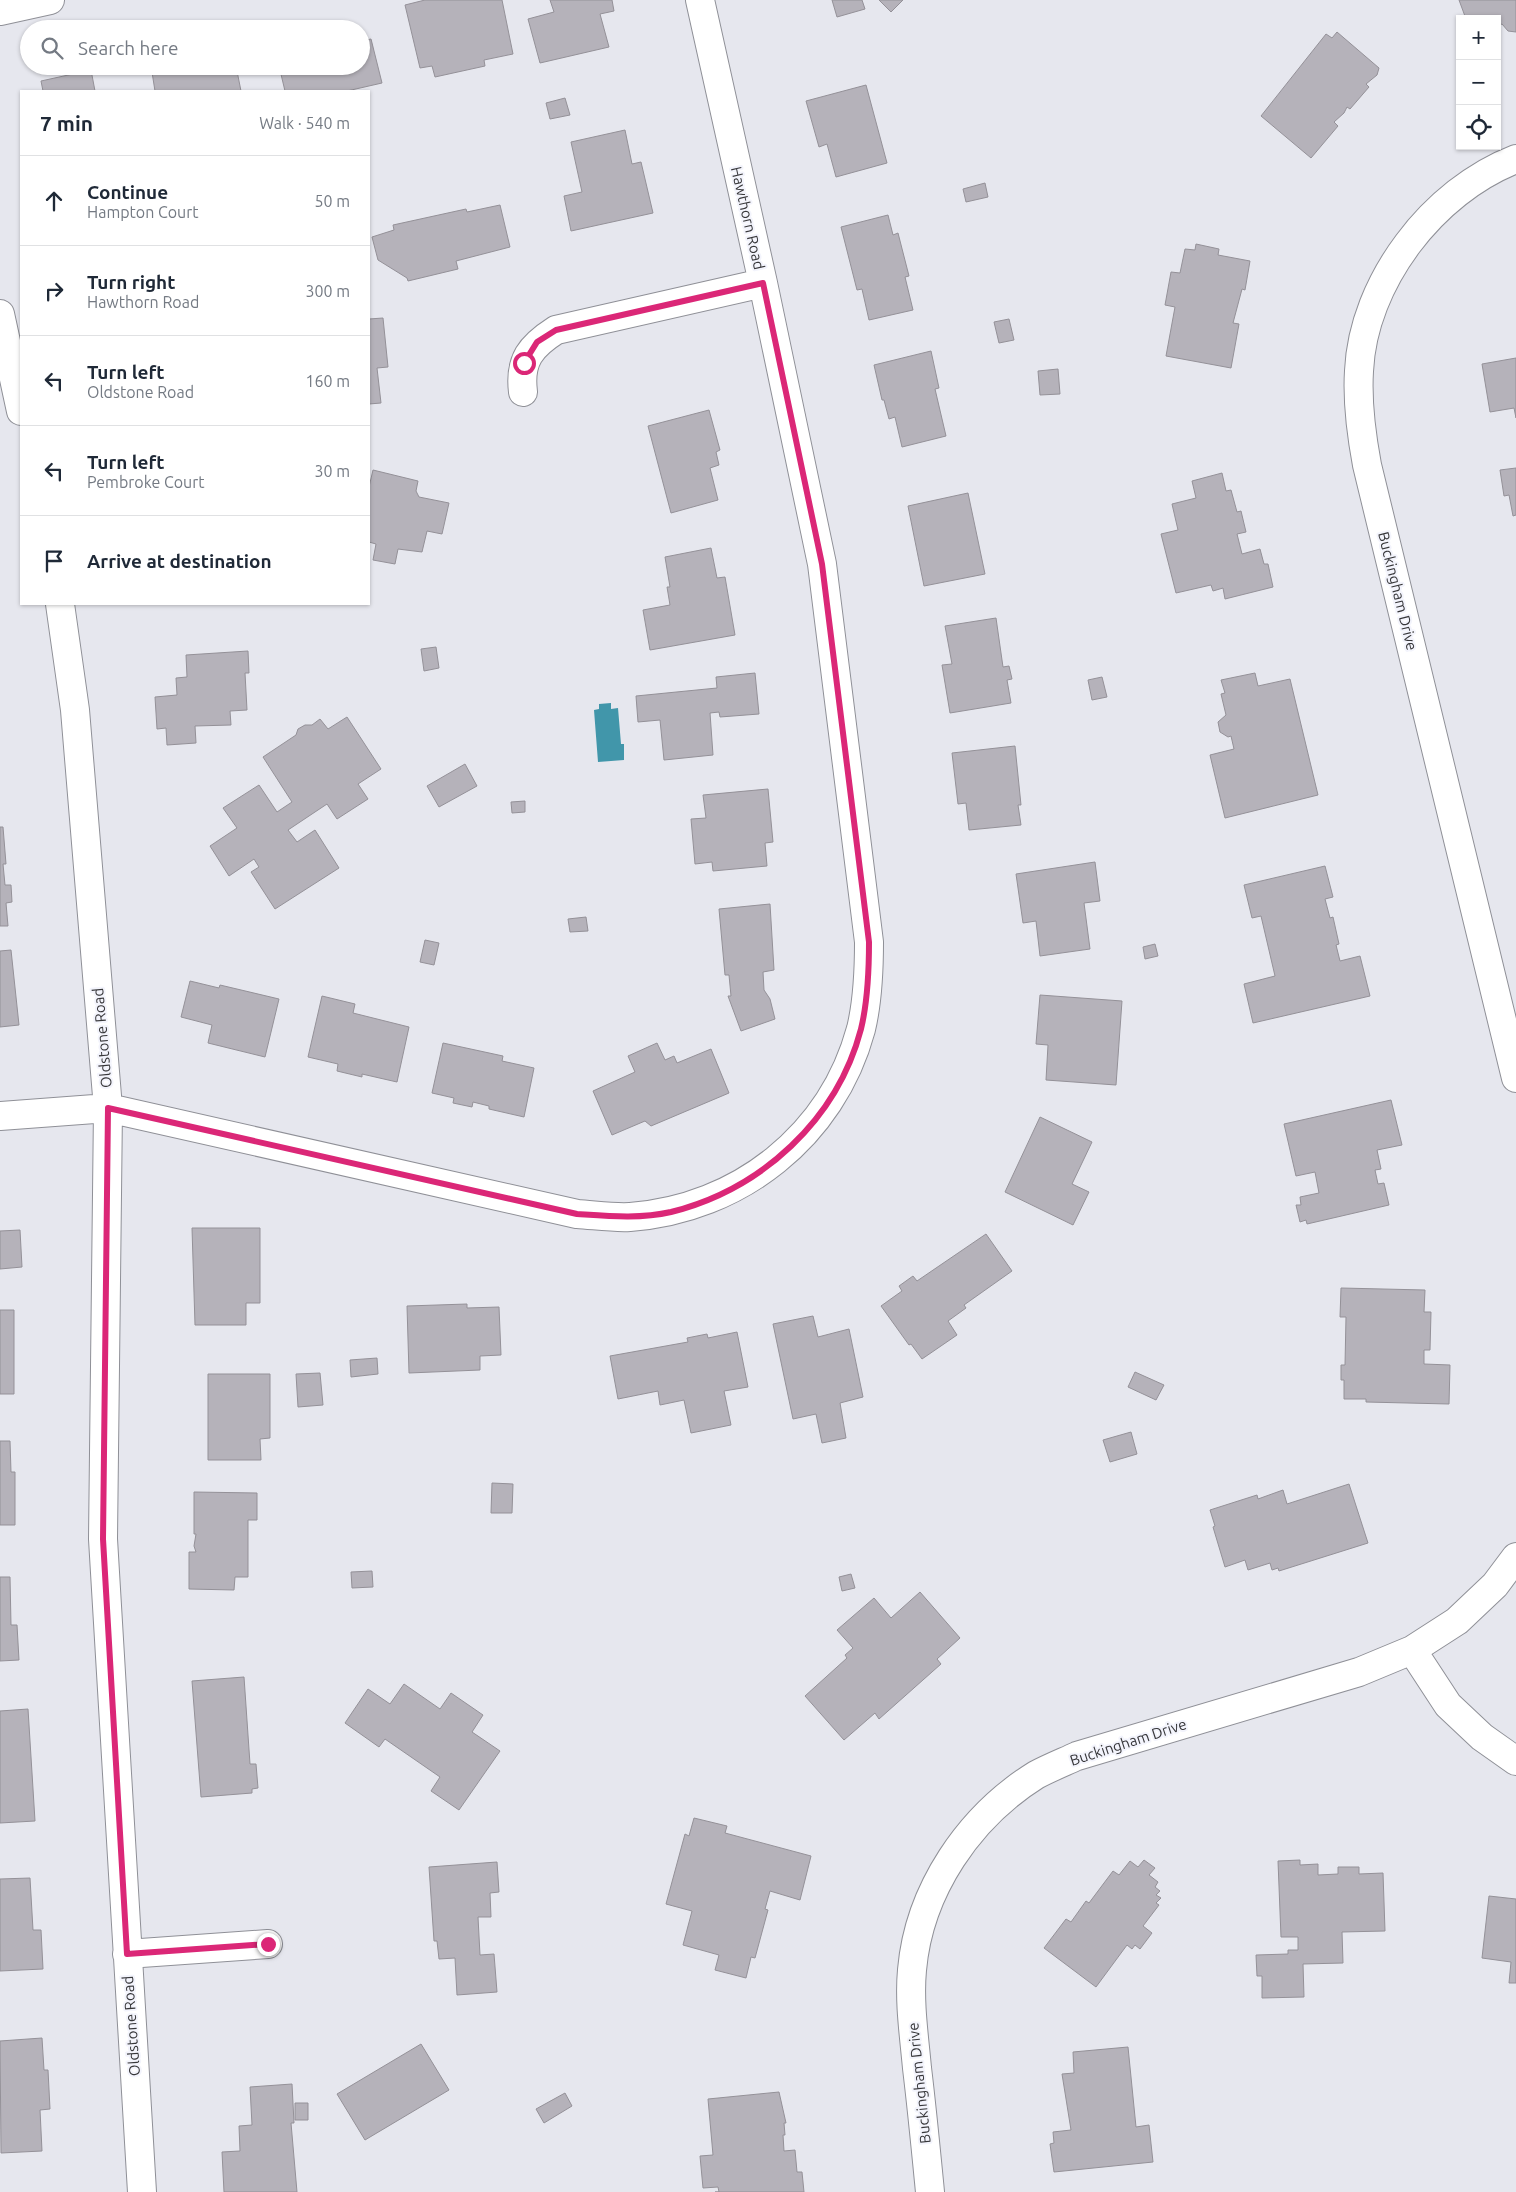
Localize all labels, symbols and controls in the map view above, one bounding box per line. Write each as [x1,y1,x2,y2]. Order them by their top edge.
map controls [1456,15,1501,150]
button: + [1456,15,1501,60]
search box [20,20,370,75]
icon: search [38,34,66,62]
text: Search here [78,37,178,59]
button: − [1456,60,1501,105]
button: locate [1456,105,1501,150]
text: 7 min [40,111,93,135]
text: Walk · 540 m [259,114,350,132]
street label: Hawthorn Road [728,165,768,271]
text: Continue [87,181,168,203]
icon: ahead [40,187,68,215]
text: 50 m [314,192,350,210]
text: Hampton Court [87,203,199,221]
text: Turn right [87,271,175,293]
icon: right [40,277,68,305]
text: 300 m [305,282,350,300]
text: Hawthorn Road [87,293,199,311]
route start [513,352,536,375]
text: Turn left [87,361,165,383]
icon: left [40,367,68,395]
text: 160 m [305,372,350,390]
text: Oldstone Road [87,383,194,401]
text: Turn left [87,451,165,473]
icon: left [40,457,68,485]
text: 30 m [314,462,350,480]
text: Pembroke Court [87,473,205,491]
street label: Buckingham Drive [1375,530,1421,652]
icon: arrive [40,547,68,575]
text: Arrive at destination [87,550,272,572]
street label: Oldstone Road [89,987,115,1089]
street label: Buckingham Drive [1068,1715,1188,1769]
route end [257,1933,280,1956]
street label: Oldstone Road [119,1975,143,2077]
street label: Buckingham Drive [904,2022,934,2144]

